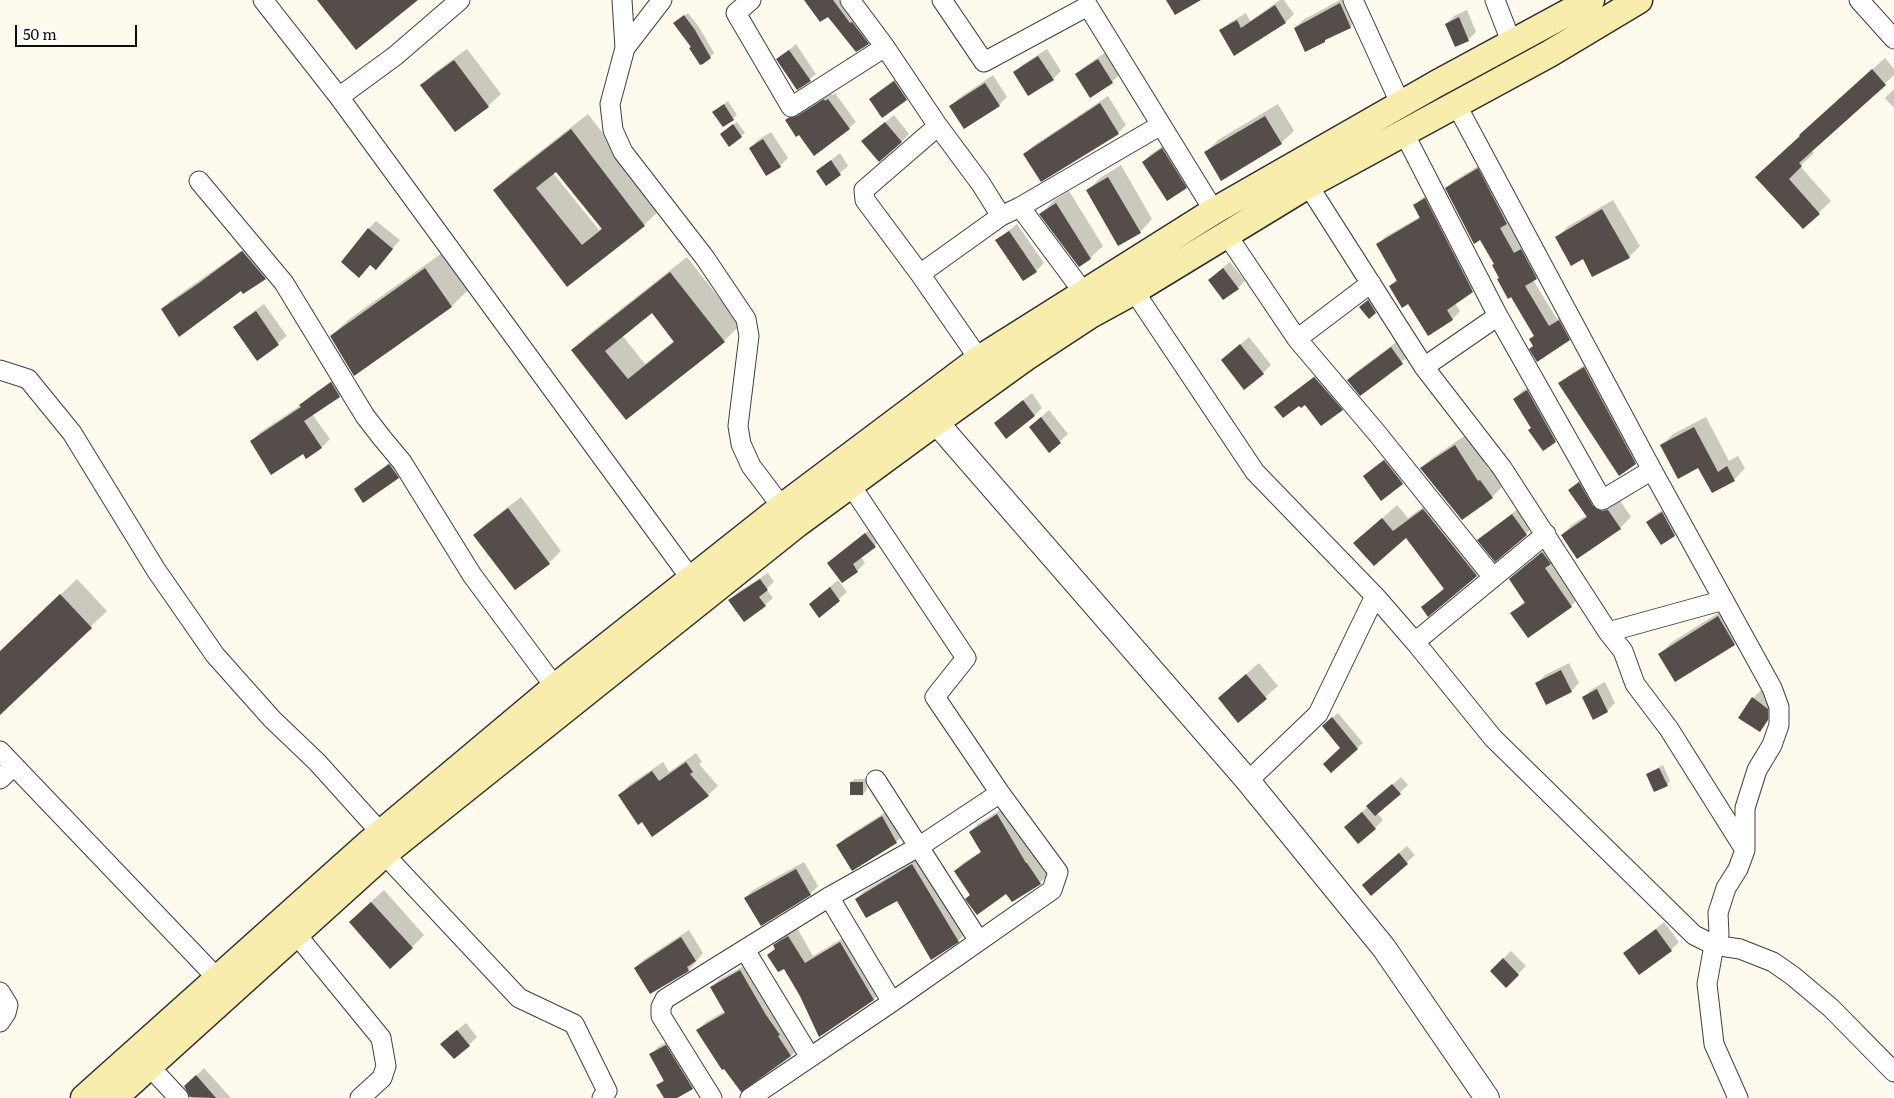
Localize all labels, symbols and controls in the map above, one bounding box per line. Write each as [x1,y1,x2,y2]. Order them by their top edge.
scale bar [18,15,140,47]
text: 50 m [23,22,57,45]

